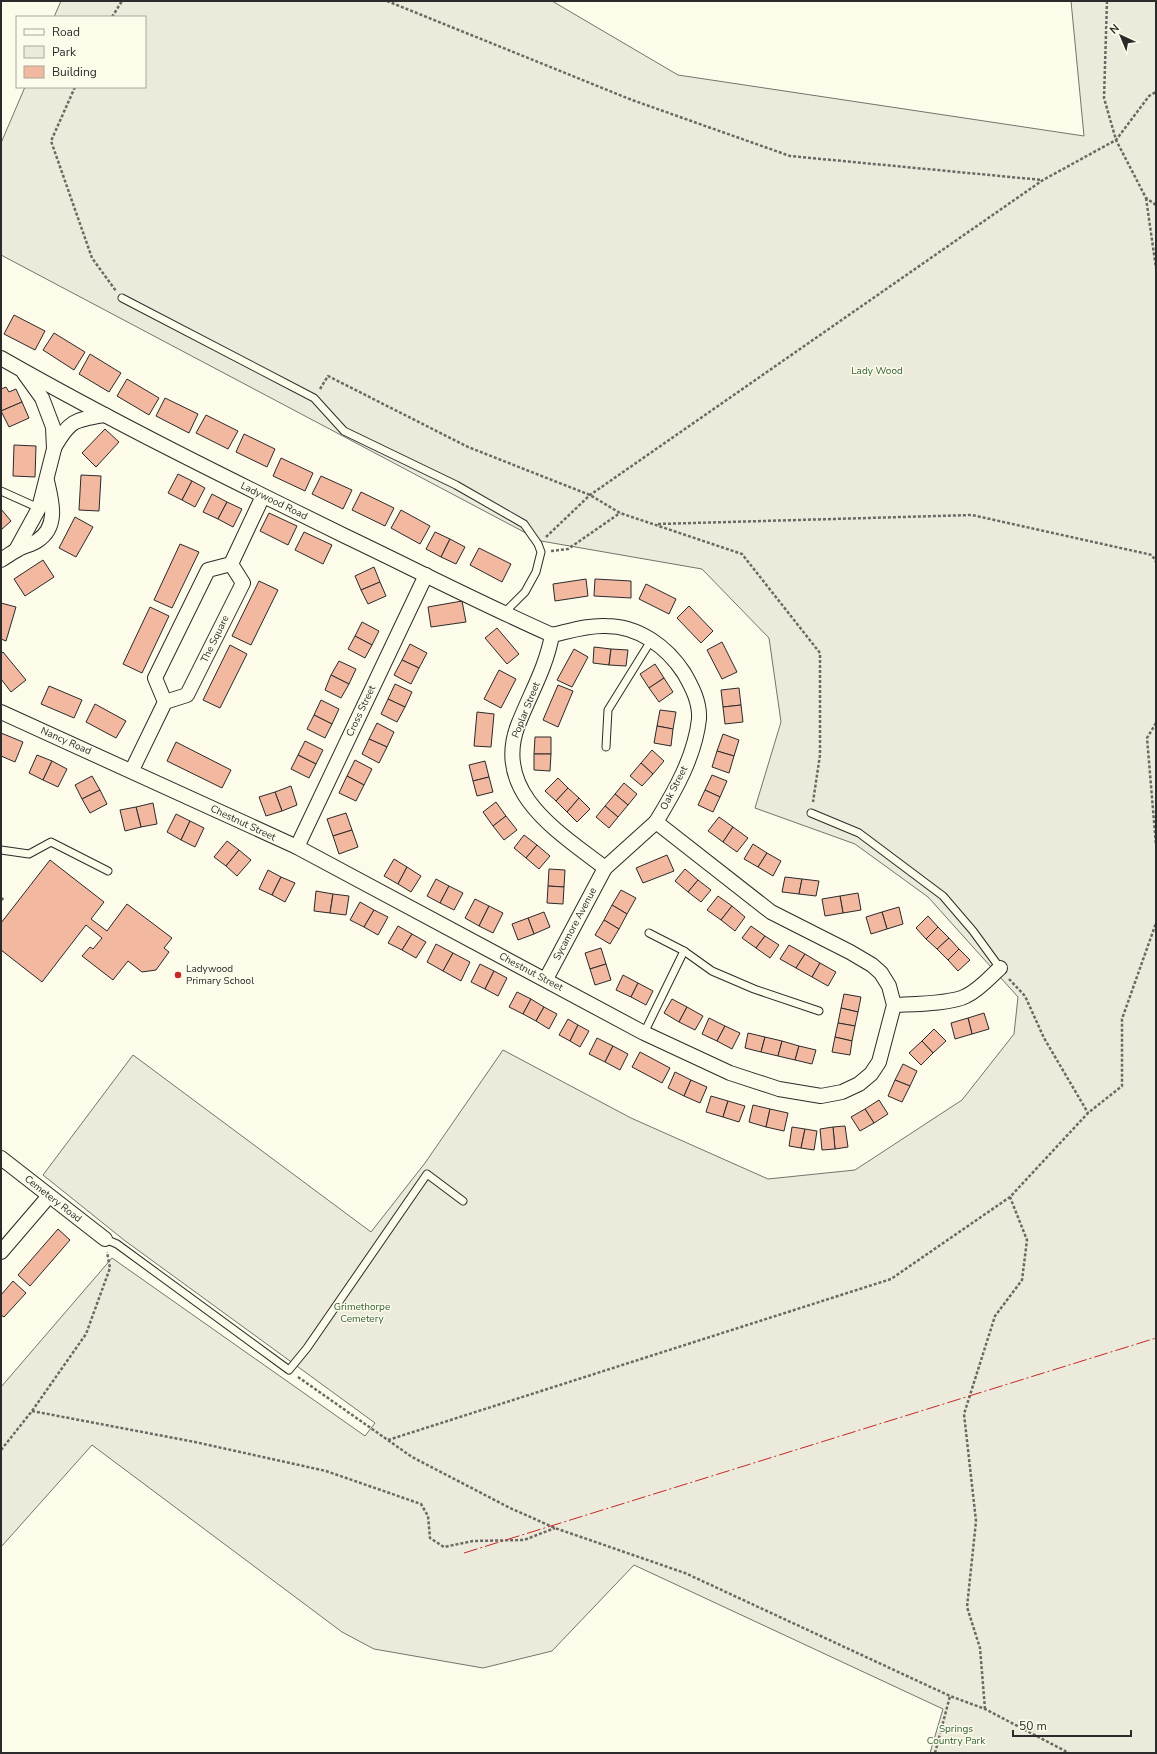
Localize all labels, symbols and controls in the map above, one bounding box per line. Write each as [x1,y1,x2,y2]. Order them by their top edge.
legend [16,16,146,88]
north arrow [1101,16,1141,56]
text: N [1106,21,1123,37]
text: Road [52,24,80,40]
text: Park [52,44,77,60]
text: Building [52,64,97,80]
park label: Lady Wood [851,364,903,378]
street label: Ladywood Road [238,479,310,523]
street label: The Square [197,613,233,665]
street label: Poplar Street [508,679,544,740]
street label: Cross Street [343,683,379,739]
street label: Nancy Road [38,724,94,758]
street label: Oak Street [657,763,691,812]
street label: Chestnut Street [208,802,278,844]
street label: Sycamore Avenue [550,885,600,963]
street label: Chestnut Street [497,949,566,995]
place label: Ladywood Primary School [186,962,254,988]
marker: Ladywood Primary School [173,970,183,980]
street label: Cemetery Road [21,1172,85,1226]
park label: Grimethorpe Cemetery [334,1300,390,1326]
scale bar [1013,1712,1131,1738]
text: 50 m [1019,1718,1047,1734]
park label: Springs Country Park [927,1722,986,1748]

